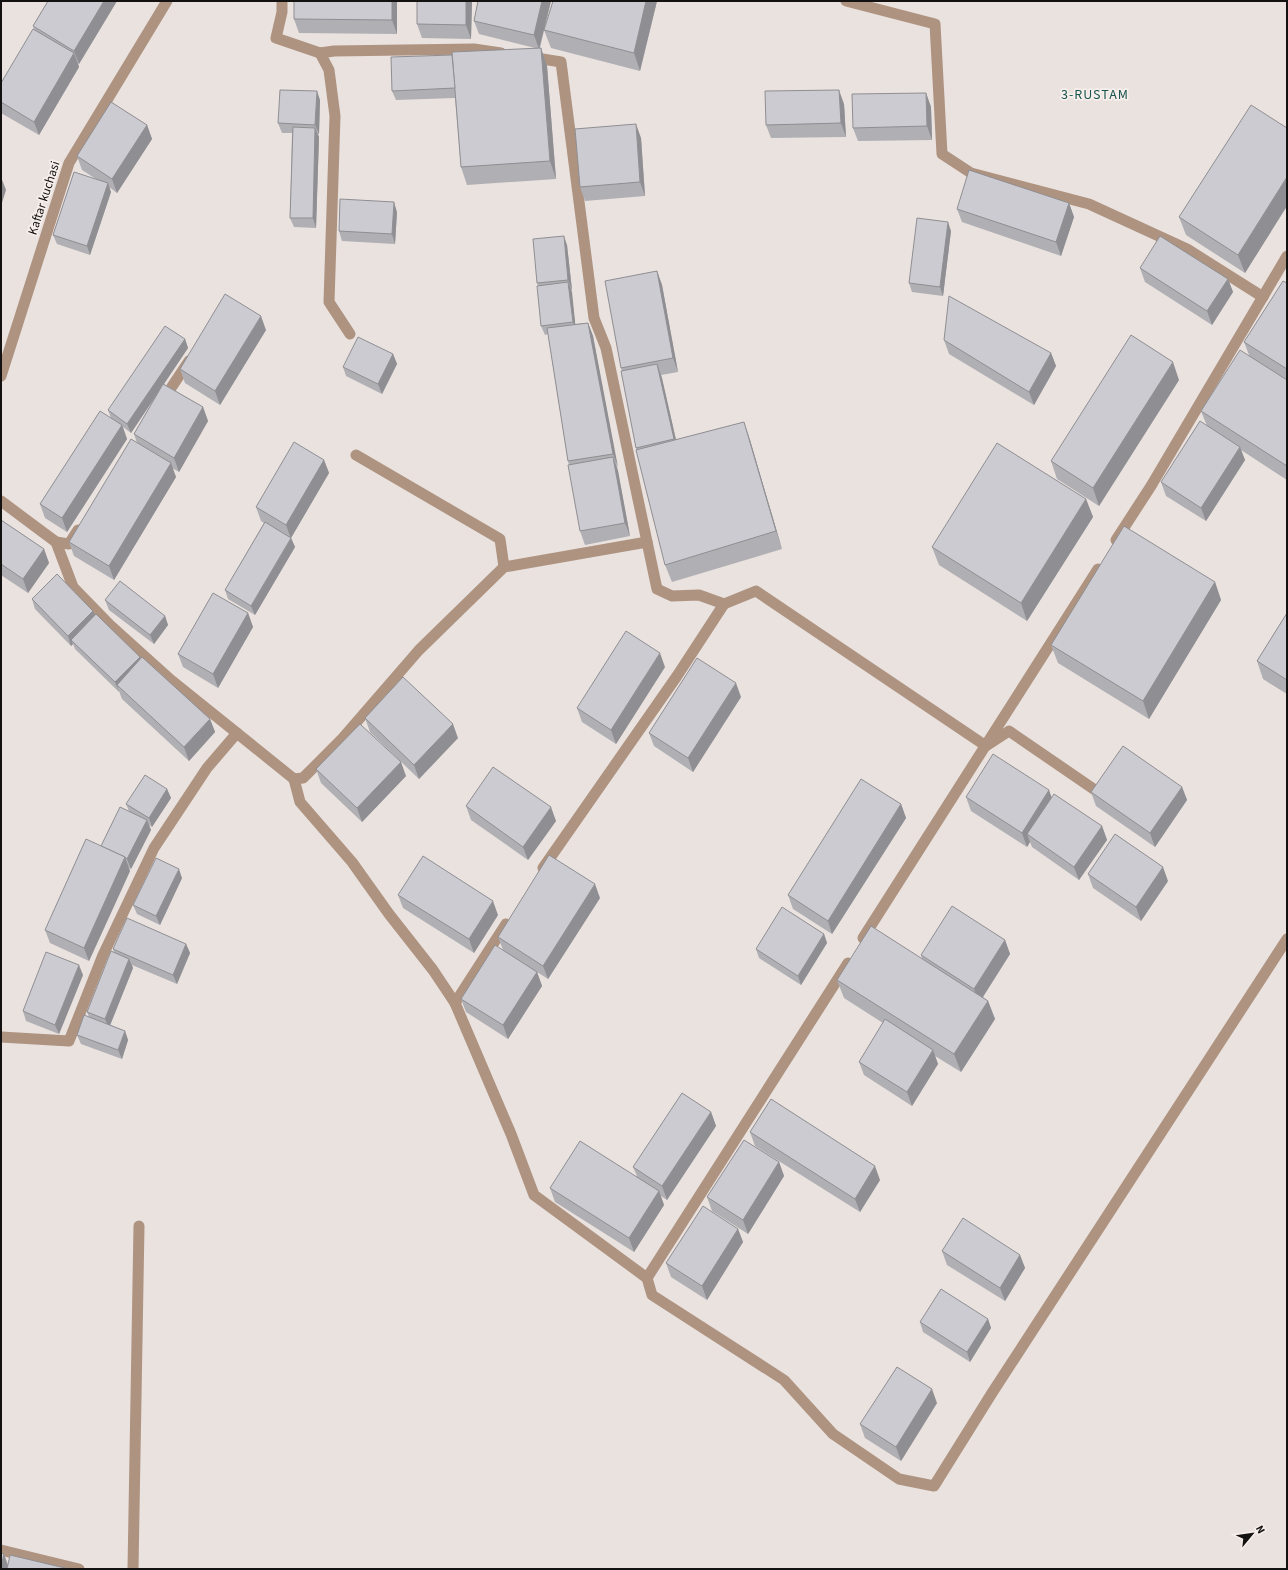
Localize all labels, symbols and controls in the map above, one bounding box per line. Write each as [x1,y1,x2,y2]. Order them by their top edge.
district label: 3-RUSTAM [1061,85,1129,105]
street label: Kaftar kuchasi [24,159,64,237]
north arrow [1232,1514,1272,1554]
text: N [1252,1523,1269,1536]

